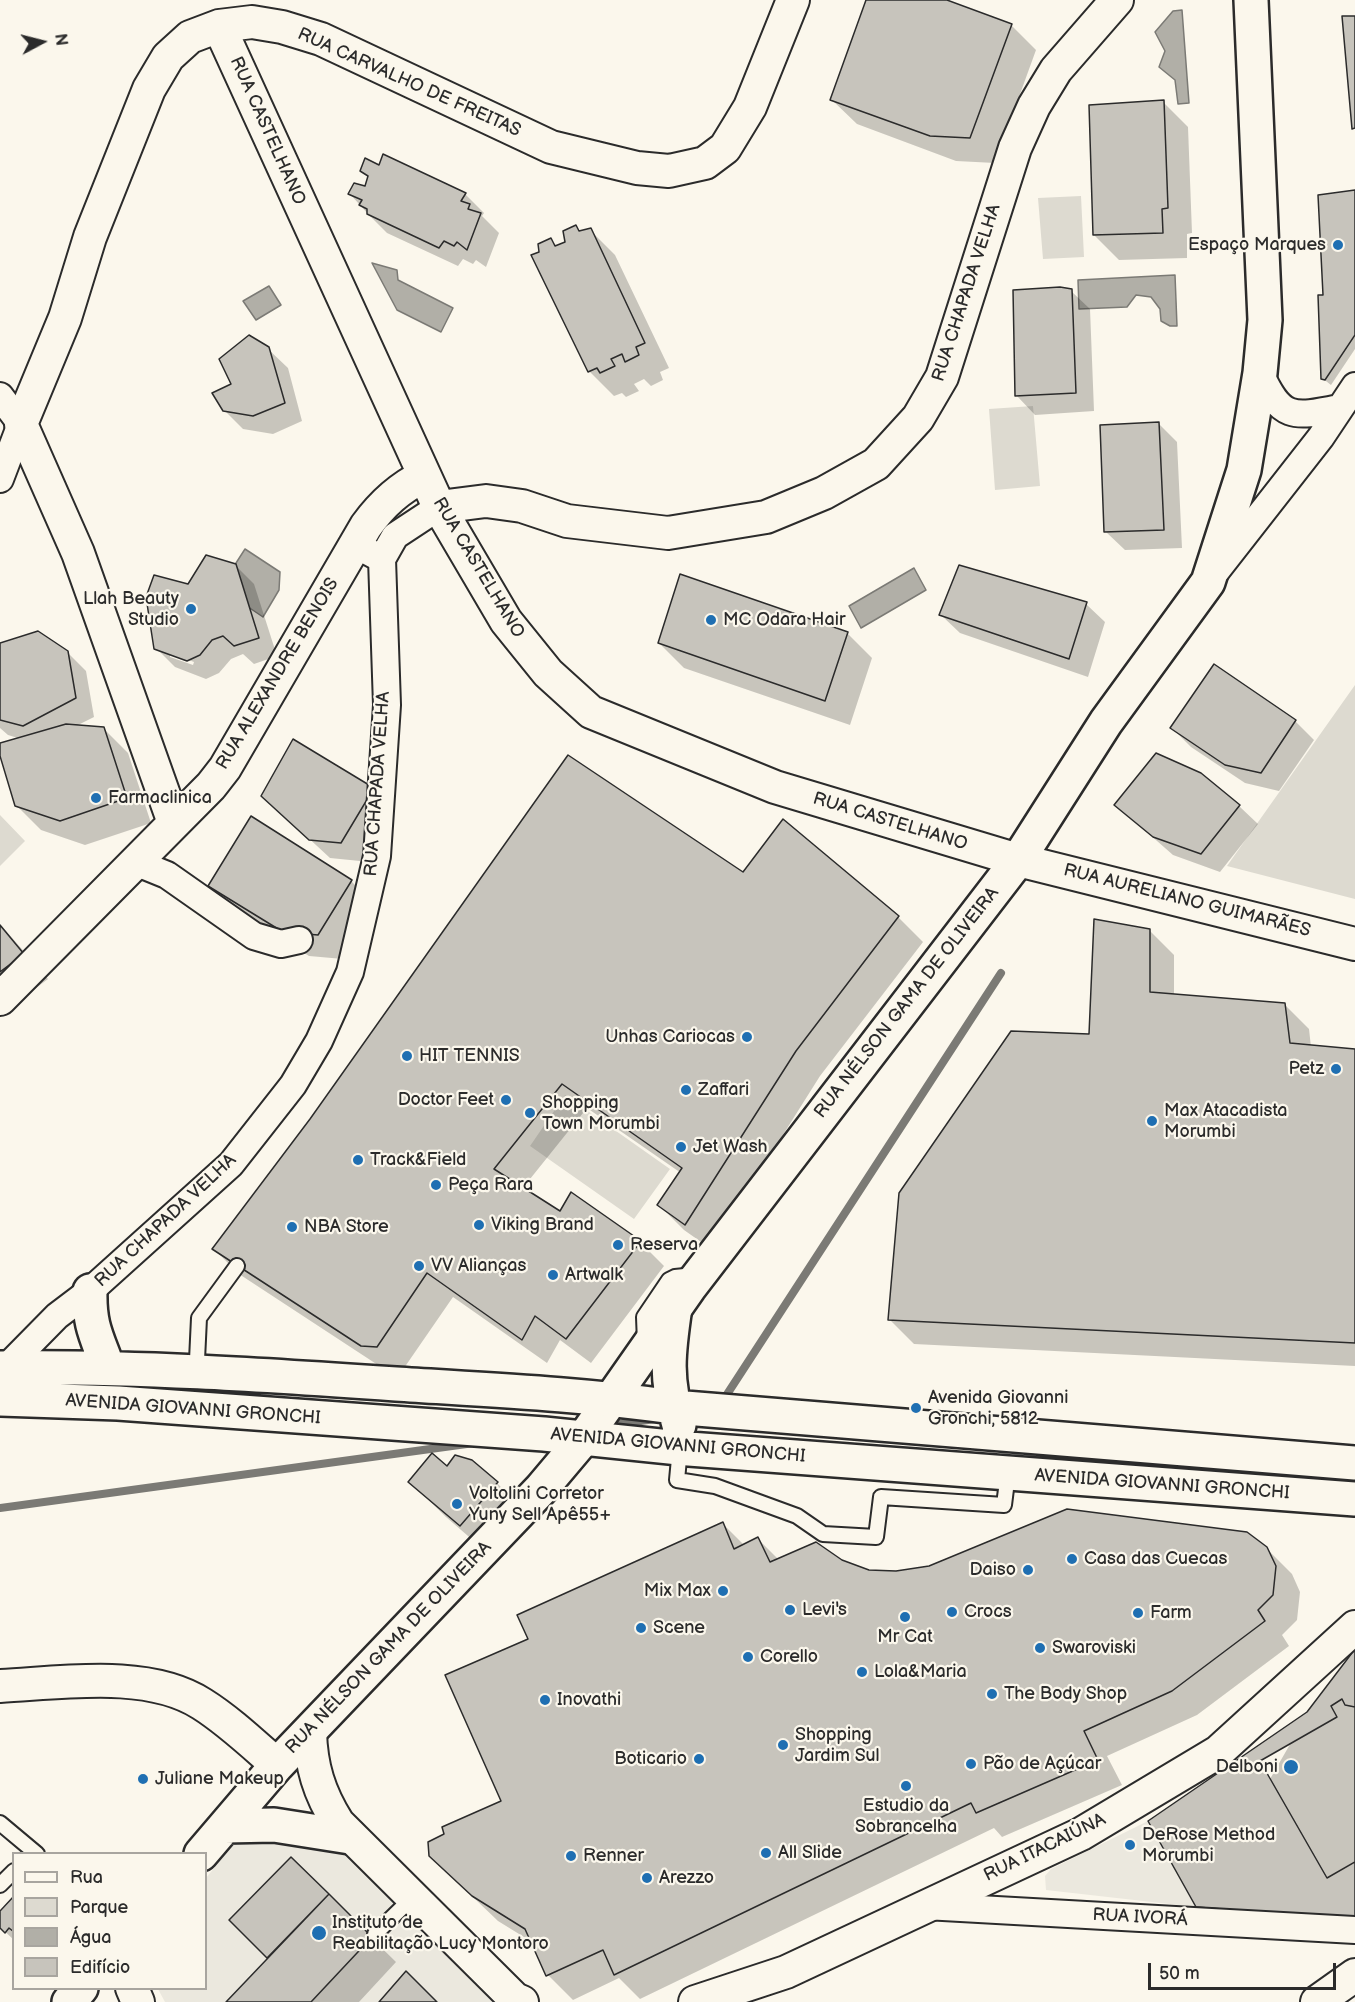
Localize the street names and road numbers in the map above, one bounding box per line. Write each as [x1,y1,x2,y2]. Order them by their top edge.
street label: RUA CARVALHO DE FREITAS [294,24,524,142]
street label: RUA CASTELHANO [225,53,309,209]
street label: RUA CHAPADA VELHA [928,202,1006,384]
street label: RUA CASTELHANO [427,494,529,642]
street label: RUA ALEXANDRE BENOIS [212,574,344,774]
street label: RUA CHAPADA VELHA [361,691,395,877]
street label: RUA CASTELHANO [810,788,970,856]
street label: RUA AURELIANO GUIMARÃES [1061,860,1313,942]
street label: RUA NÉLSON GAMA DE OLIVEIRA [810,883,1004,1123]
street label: RUA CHAPADA VELHA [91,1150,241,1292]
street label: AVENIDA GIOVANNI GRONCHI [65,1390,321,1430]
street label: AVENIDA GIOVANNI GRONCHI [550,1424,806,1468]
street label: AVENIDA GIOVANNI GRONCHI [1034,1465,1290,1505]
street label: RUA NÉLSON GAMA DE OLIVEIRA [281,1537,497,1759]
street label: RUA ITACAIÚNA [981,1809,1109,1887]
street label: RUA IVORÁ [1092,1905,1188,1931]

